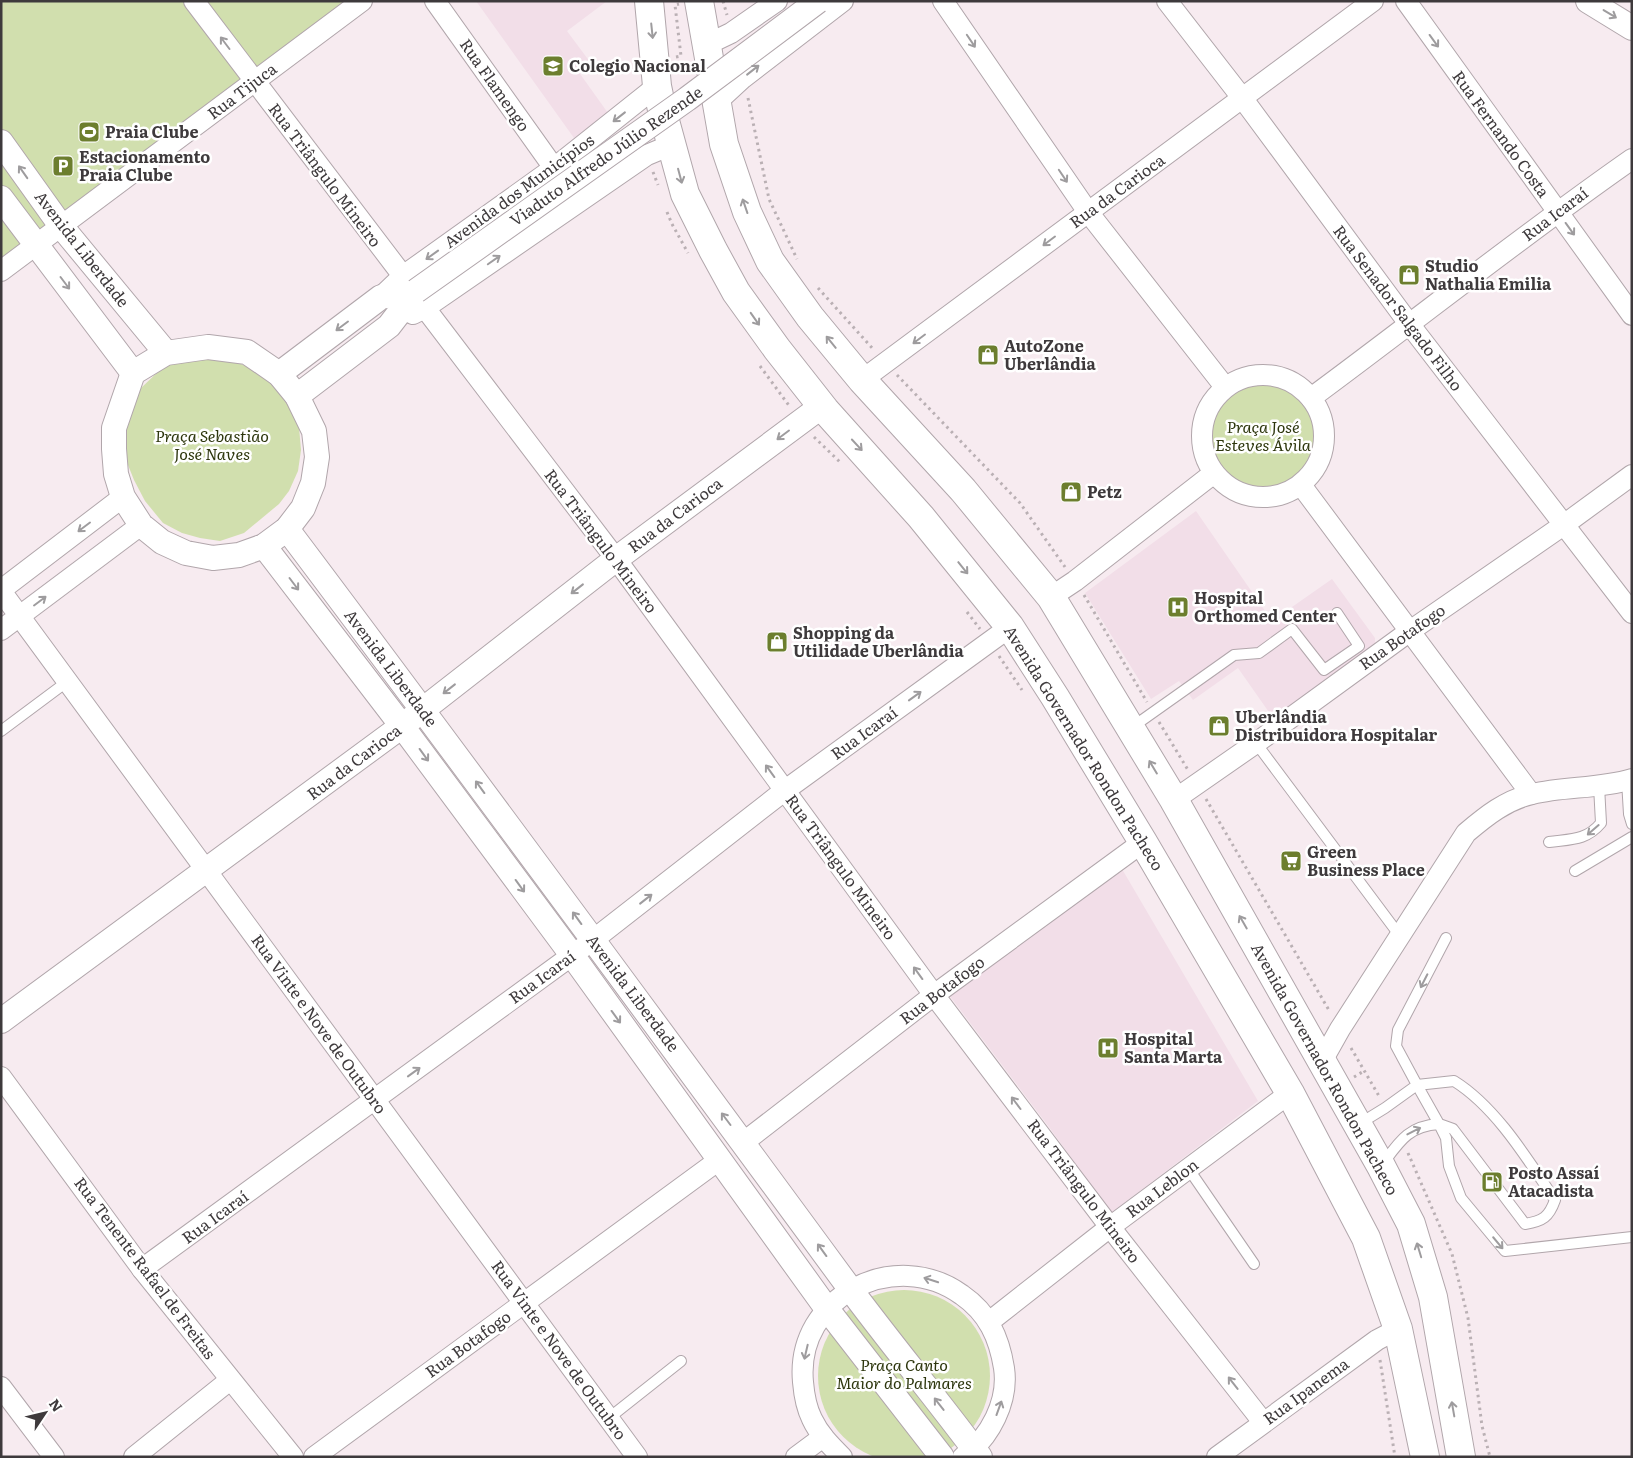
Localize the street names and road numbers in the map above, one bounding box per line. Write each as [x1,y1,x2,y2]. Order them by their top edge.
street label: Rua Flamengo [455,33,537,136]
street label: Rua Tijuca [202,56,281,124]
street label: Rua Fernando Costa [1447,65,1556,202]
street label: Viaduto Alfredo Júlio Rezende [504,79,707,231]
street label: Rua Triângulo Mineiro [263,97,388,252]
street label: Avenida dos Municípios [438,127,598,253]
street label: Rua da Carioca [1064,147,1169,233]
street label: Rua Icaraí [1516,180,1592,246]
street label: Avenida Liberdade [30,185,136,312]
street label: Rua Senador Salgado Filho [1328,219,1469,395]
street label: Rua Triângulo Mineiro [539,463,664,618]
street label: Rua da Carioca [622,470,727,558]
street label: Rua Botafogo [1353,597,1450,675]
street label: Avenida Liberdade [340,604,444,731]
street label: Avenida Governador Rondon Pacheco [999,620,1171,875]
street label: Rua Icaraí [825,700,902,765]
street label: Rua da Carioca [301,717,406,805]
street label: Rua Triângulo Mineiro [781,788,903,944]
street label: Rua Vinte e Nove de Outubro [246,929,393,1118]
street label: Avenida Liberdade [582,929,686,1056]
street label: Avenida Governador Rondon Pacheco [1246,938,1406,1199]
street label: Rua Icaraí [503,944,580,1009]
street label: Rua Botafogo [894,949,989,1029]
street label: Rua Triângulo Mineiro [1022,1113,1147,1268]
street label: Rua Leblon [1120,1152,1203,1222]
street label: Rua Tenente Rafael de Freitas [69,1171,222,1364]
street label: Rua Icaraí [176,1184,253,1249]
street label: Rua Vinte e Nove de Outubro [486,1255,633,1444]
street label: Rua Botafogo [420,1304,515,1383]
street label: Rua Ipanema [1258,1351,1353,1429]

